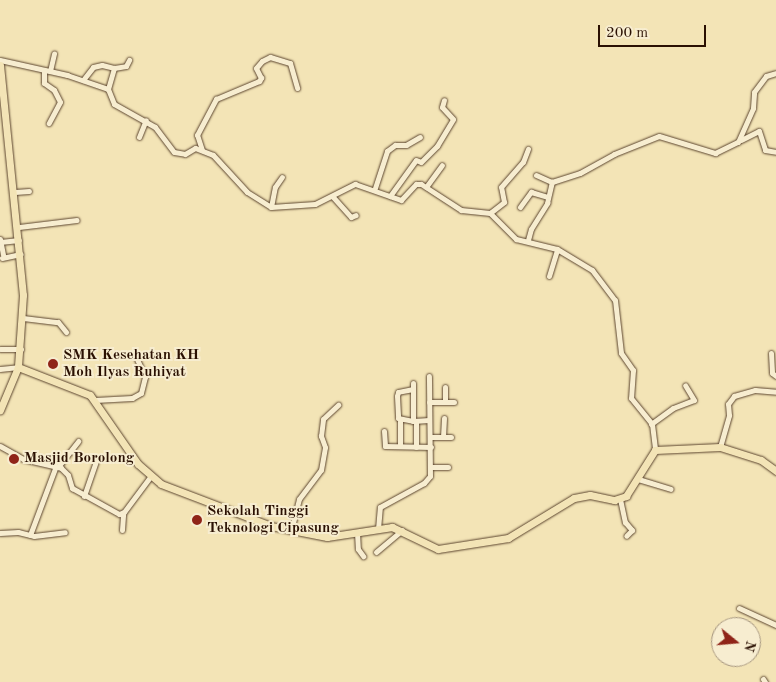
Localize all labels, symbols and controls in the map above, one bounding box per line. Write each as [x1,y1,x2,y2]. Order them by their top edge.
scale bar [601,15,708,47]
text: 200 m [606,26,648,41]
place label: SMK Kesehatan KH Moh Ilyas Ruhiyat [63,346,199,381]
marker: SMK Kesehatan KH Moh Ilyas Ruhiyat [47,358,59,370]
place label: Masjid Borolong [24,450,134,468]
marker: Masjid Borolong [8,453,20,465]
place label: Sekolah Tinggi Teknologi Cipasung [207,502,339,537]
marker: Sekolah Tinggi Teknologi Cipasung [191,514,203,526]
north arrow [711,617,761,667]
text: N [741,639,758,653]

